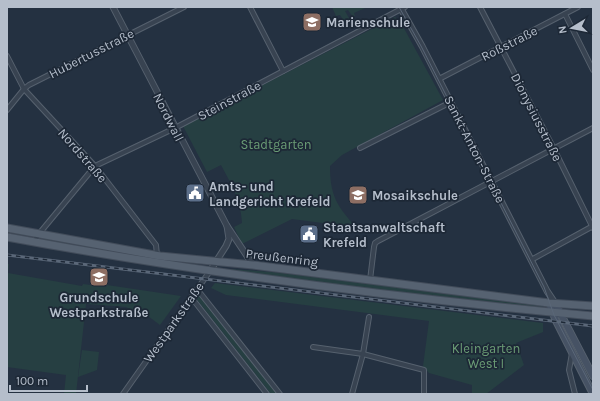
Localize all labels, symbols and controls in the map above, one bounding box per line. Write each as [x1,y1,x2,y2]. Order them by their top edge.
north arrow [552,8,592,48]
school or university icon: Marienschule [301,11,323,33]
place label: Marienschule [326,15,410,30]
street label: Roßstraße [479,23,540,64]
street label: Hubertusstraße [46,25,137,81]
text: N [556,25,570,35]
street label: Dionysiusstraße [508,71,565,164]
street label: Steinstraße [195,77,264,123]
street label: Nordwall [150,91,187,144]
street label: Sankt-Anton-Straße [441,93,508,206]
street label: Nordstraße [55,125,110,186]
park label: Stadtgarten [240,137,312,152]
place label: Amts- und Landgericht Krefeld [209,179,330,209]
public building icon: Amts- und Landgericht Krefeld [184,182,206,204]
school or university icon: Mosaikschule [347,184,369,206]
place label: Mosaikschule [372,188,458,203]
place label: Staatsanwaltschaft Krefeld [323,220,445,250]
public building icon: Staatsanwaltschaft Krefeld [298,223,320,245]
street label: Preußenring [245,246,320,269]
school or university icon: Grundschule Westparkstraße [88,266,110,288]
street label: Westparkstraße [140,279,207,365]
place label: Grundschule Westparkstraße [49,290,149,320]
park label: Kleingarten West I [452,341,520,371]
scale bar [10,367,87,393]
text: 100 m [16,374,48,388]

